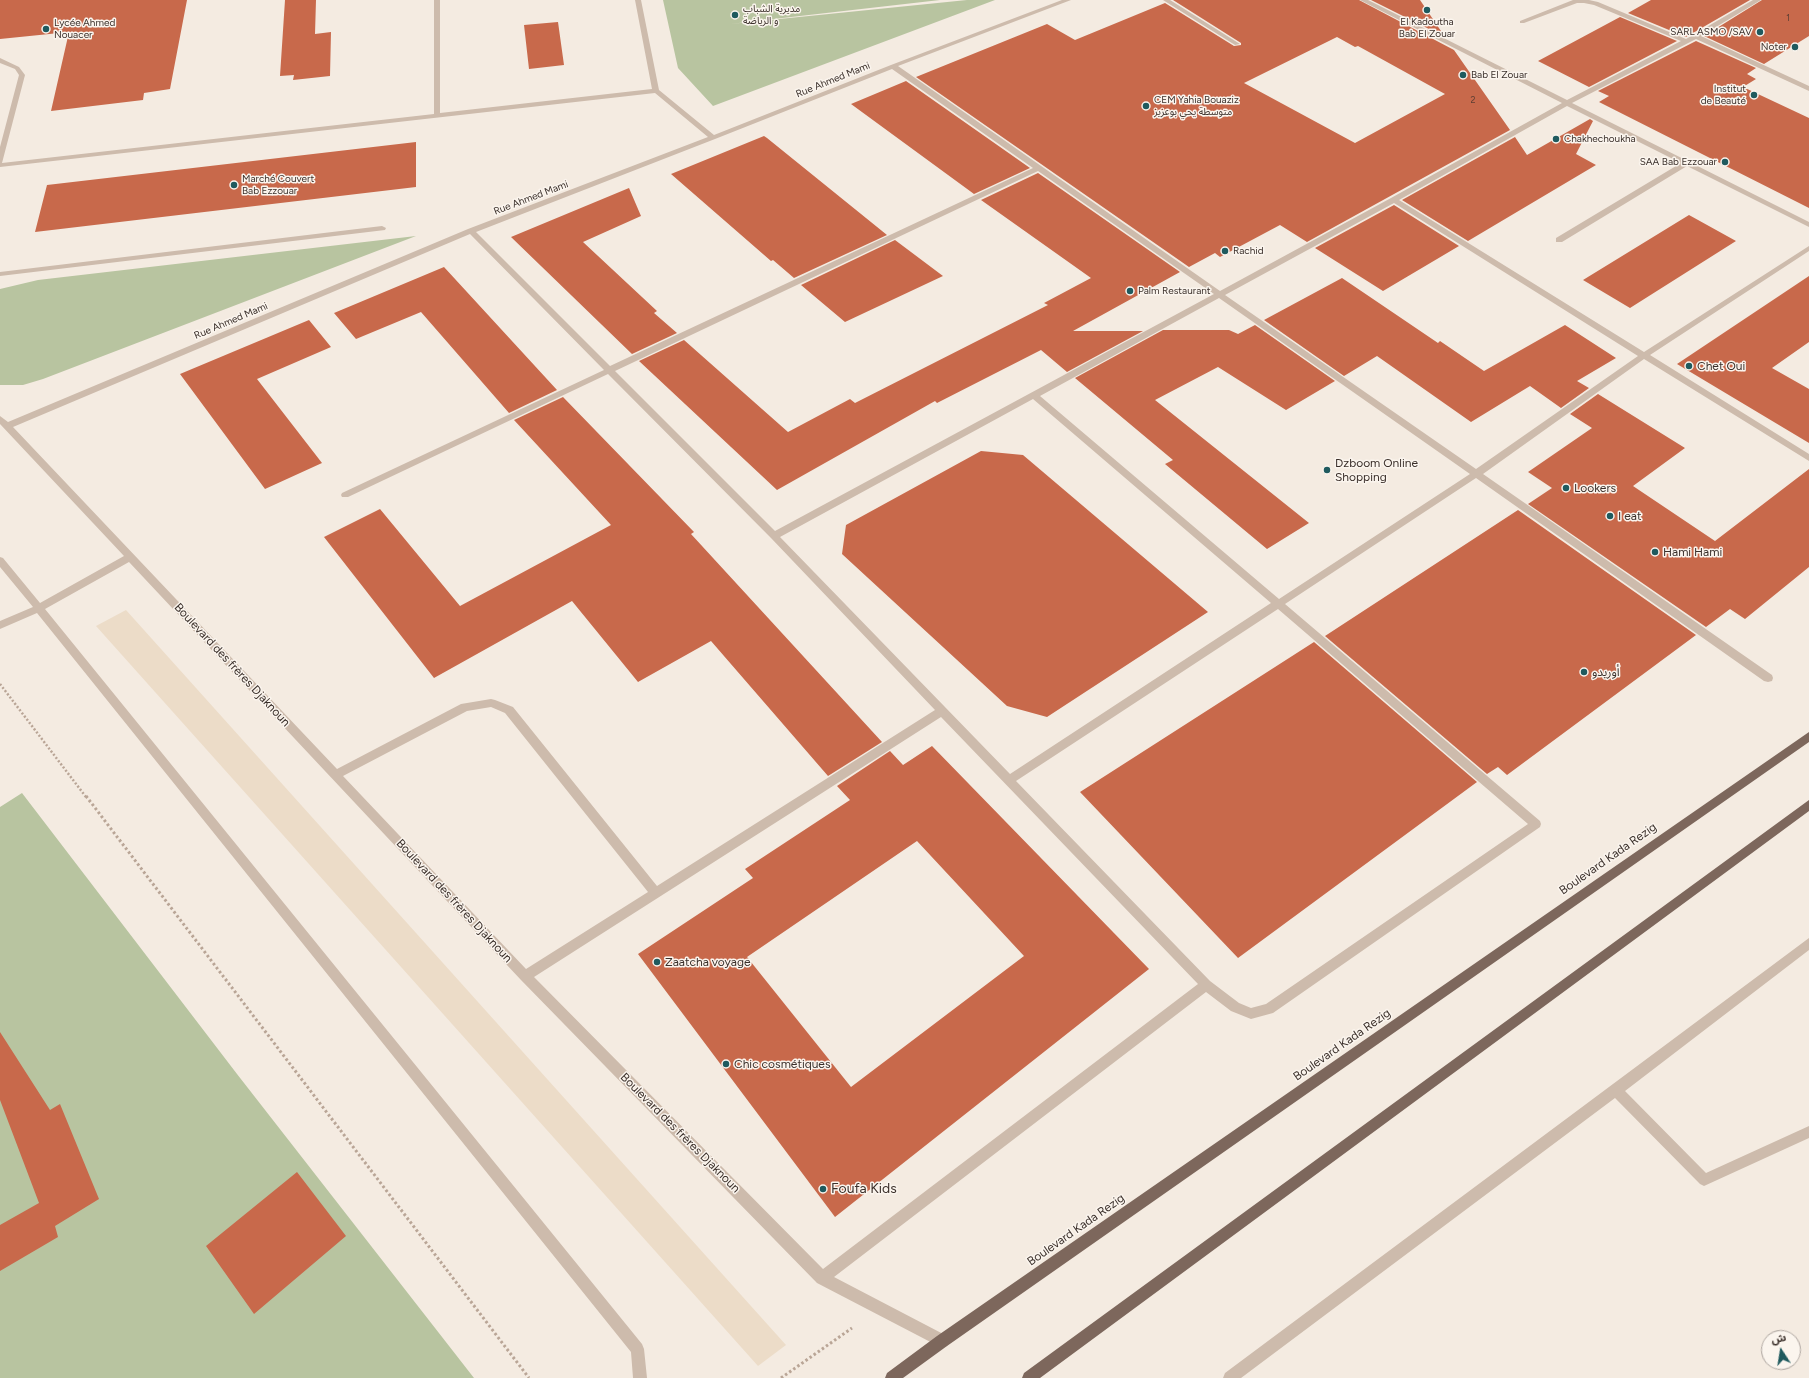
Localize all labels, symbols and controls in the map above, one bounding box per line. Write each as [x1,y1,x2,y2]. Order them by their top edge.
place label: مديرية الشباب و الرياضة [743,3,800,26]
marker: El Kadoutha Bab El Zouar [1422,5,1432,15]
marker: مديرية الشباب و الرياضة [730,10,740,20]
house number: 1 [1786,13,1790,23]
place label: El Kadoutha Bab El Zouar [1399,16,1455,40]
place label: Lycée Ahmed Nouacer [54,17,115,40]
marker: Lycée Ahmed Nouacer [41,24,51,34]
place label: SARL ASMO /SAV [1670,26,1752,38]
marker: SARL ASMO /SAV [1755,27,1765,37]
place label: Noter [1761,41,1787,53]
marker: Noter [1790,42,1800,52]
street label: Rue Ahmed Mami [794,60,872,100]
place label: Bab El Zouar [1471,69,1527,81]
marker: Bab El Zouar [1458,70,1468,80]
place label: Institut de Beauté [1701,83,1746,106]
marker: Institut de Beauté [1749,90,1759,100]
place label: CEM Yahia Bouaziz متوسطة يحي بوعزيز [1154,94,1239,118]
house number: 2 [1470,95,1476,105]
marker: CEM Yahia Bouaziz متوسطة يحي بوعزيز [1141,101,1151,111]
place label: Chakhechoukha [1564,133,1636,145]
marker: Chakhechoukha [1551,134,1561,144]
place label: SAA Bab Ezzouar [1640,156,1717,168]
marker: SAA Bab Ezzouar [1720,157,1730,167]
place label: Marché Couvert Bab Ezzouar [242,173,314,196]
street label: Rue Ahmed Mami [492,178,570,218]
marker: Marché Couvert Bab Ezzouar [229,180,239,190]
place label: Rachid [1233,245,1264,257]
marker: Rachid [1220,246,1230,256]
place label: Palm Restaurant [1138,285,1211,297]
marker: Palm Restaurant [1125,286,1135,296]
street label: Rue Ahmed Mami [192,300,270,342]
place label: Chet Oui [1697,359,1745,373]
marker: Chet Oui [1684,361,1694,371]
place label: Dzboom Online Shopping [1335,456,1418,484]
marker: Dzboom Online Shopping [1322,465,1332,475]
place label: Lookers [1574,481,1616,495]
marker: Lookers [1561,483,1571,493]
place label: I eat [1618,509,1641,523]
marker: I eat [1605,511,1615,521]
place label: Hami Hami [1663,545,1722,559]
marker: Hami Hami [1650,547,1660,557]
street label: Boulevard des frères Djaknoun [171,600,293,730]
place label: أوريدو [1592,665,1620,679]
marker: أوريدو [1579,667,1589,677]
street label: Boulevard Kada Rezig [1557,820,1659,898]
street label: Boulevard des frères Djaknoun [393,836,515,966]
place label: Zaatcha voyage [665,955,750,969]
marker: Zaatcha voyage [652,957,662,967]
street label: Boulevard Kada Rezig [1291,1006,1393,1084]
place label: Chic cosmétiques [734,1057,831,1071]
marker: Chic cosmétiques [721,1059,731,1069]
street label: Boulevard des frères Djaknoun [617,1070,743,1196]
place label: Foufa Kids [831,1181,897,1197]
marker: Foufa Kids [818,1184,828,1194]
street label: Boulevard Kada Rezig [1025,1191,1127,1269]
north arrow [1761,1330,1801,1370]
text: ش [1770,1331,1787,1347]

